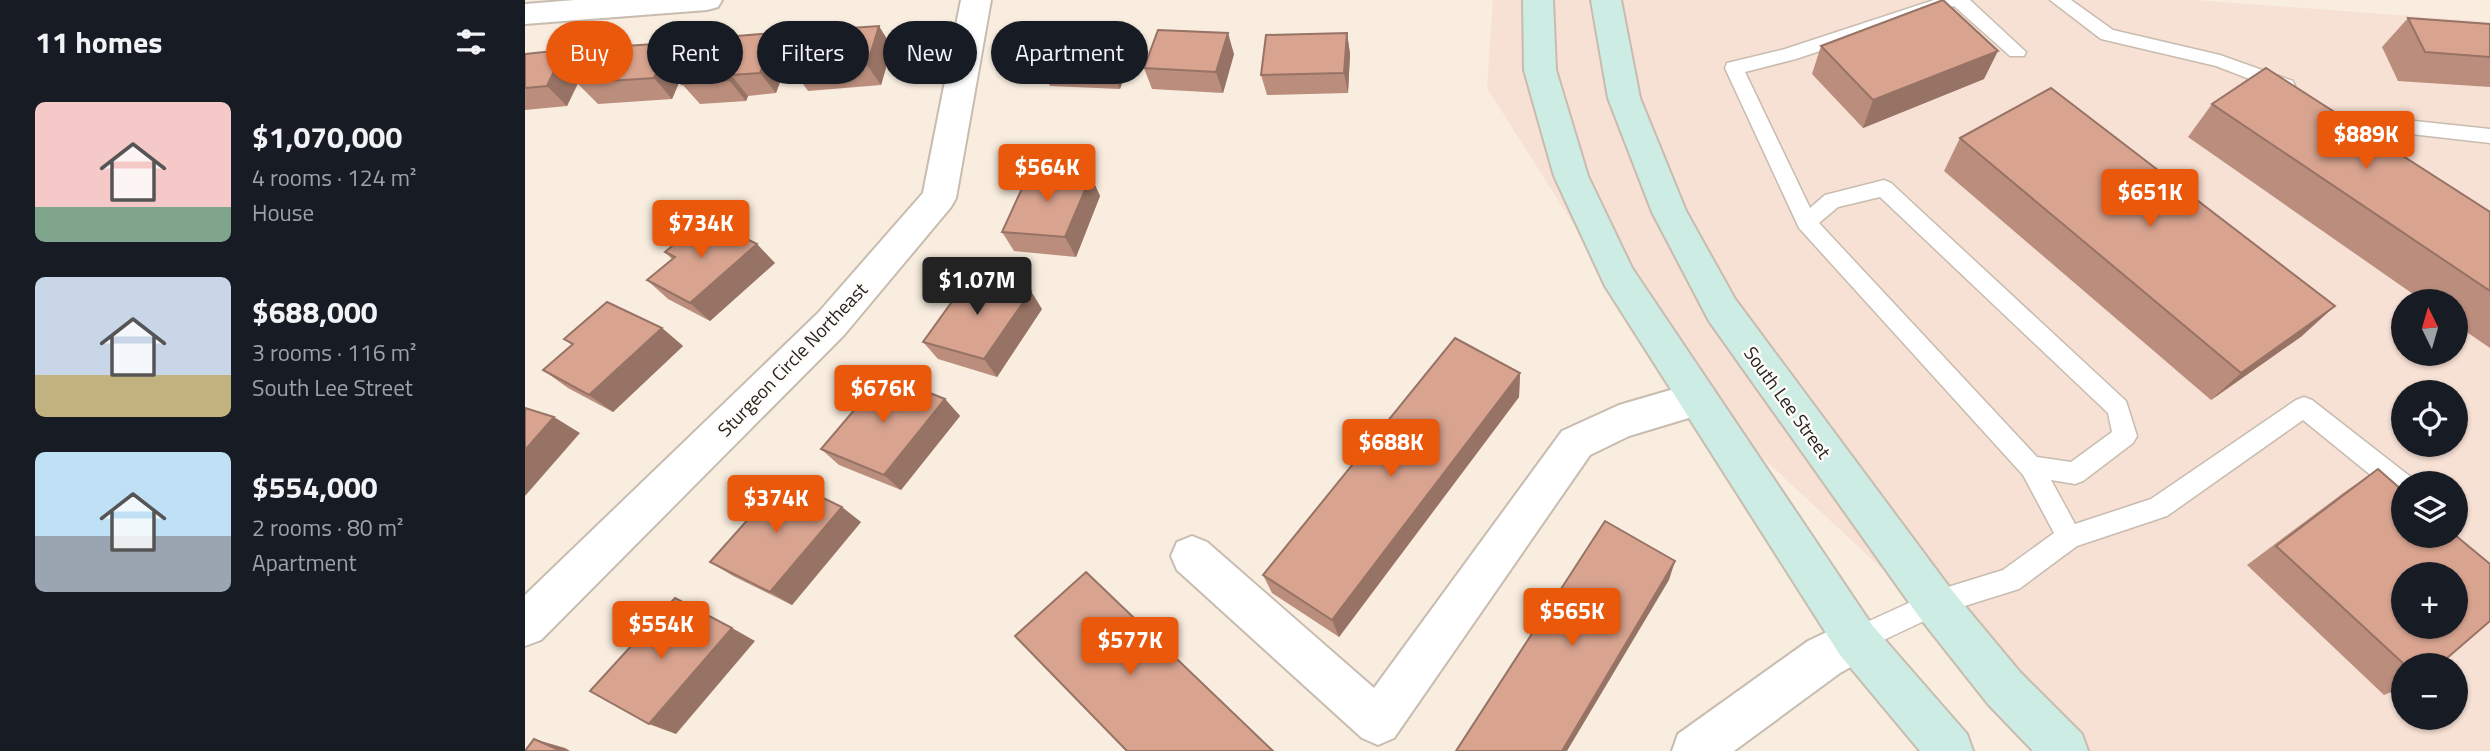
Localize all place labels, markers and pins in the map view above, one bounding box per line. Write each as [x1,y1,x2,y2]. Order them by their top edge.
pin: $889K [2317,111,2415,171]
pin: $564K [998,144,1096,204]
pin: $651K [2101,170,2199,229]
pin: $734K [652,201,750,260]
pin: $1.07M [920,258,1034,317]
pin: $676K [834,366,932,425]
pin: $688K [1342,420,1440,479]
pin: $374K [727,476,825,535]
pin: $565K [1523,588,1621,648]
pin: $554K [612,602,710,661]
pin: $577K [1081,618,1179,677]

